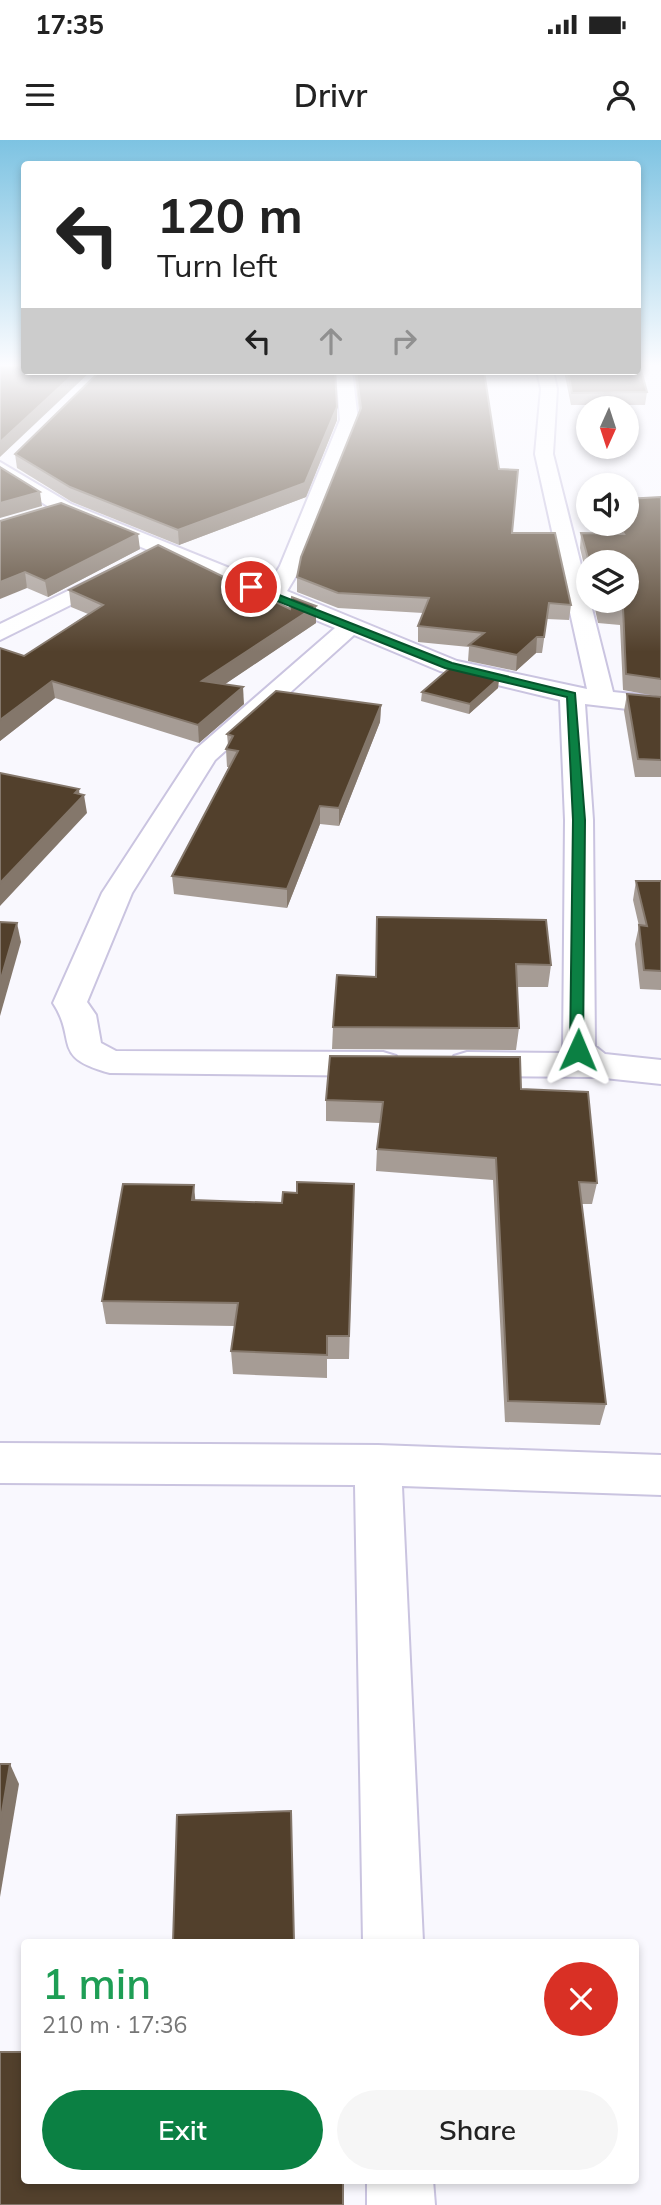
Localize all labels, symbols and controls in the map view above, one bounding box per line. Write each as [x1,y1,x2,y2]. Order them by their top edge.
text: 17:35 [35,8,104,41]
text: Drivr [294,75,367,115]
icon: menu [21,76,59,114]
icon: person [602,76,640,114]
text: 120 m [157,184,303,245]
icon: left [42,189,133,280]
text: Turn left [157,245,277,285]
icon: left [239,322,277,360]
icon: ahead [312,322,350,360]
icon: right [385,322,423,360]
north arrow [576,396,639,458]
map controls [576,396,639,613]
button: sound [576,473,639,536]
button: layers [576,550,639,613]
pin [221,557,281,617]
icon: arrive [232,568,270,606]
position arrow [541,1013,615,1087]
text: 1 min [42,1957,151,2010]
button: close [544,1962,618,2036]
text: 210 m · 17:36 [42,2010,187,2039]
button: Exit [42,2090,323,2170]
button: Share [337,2090,618,2170]

